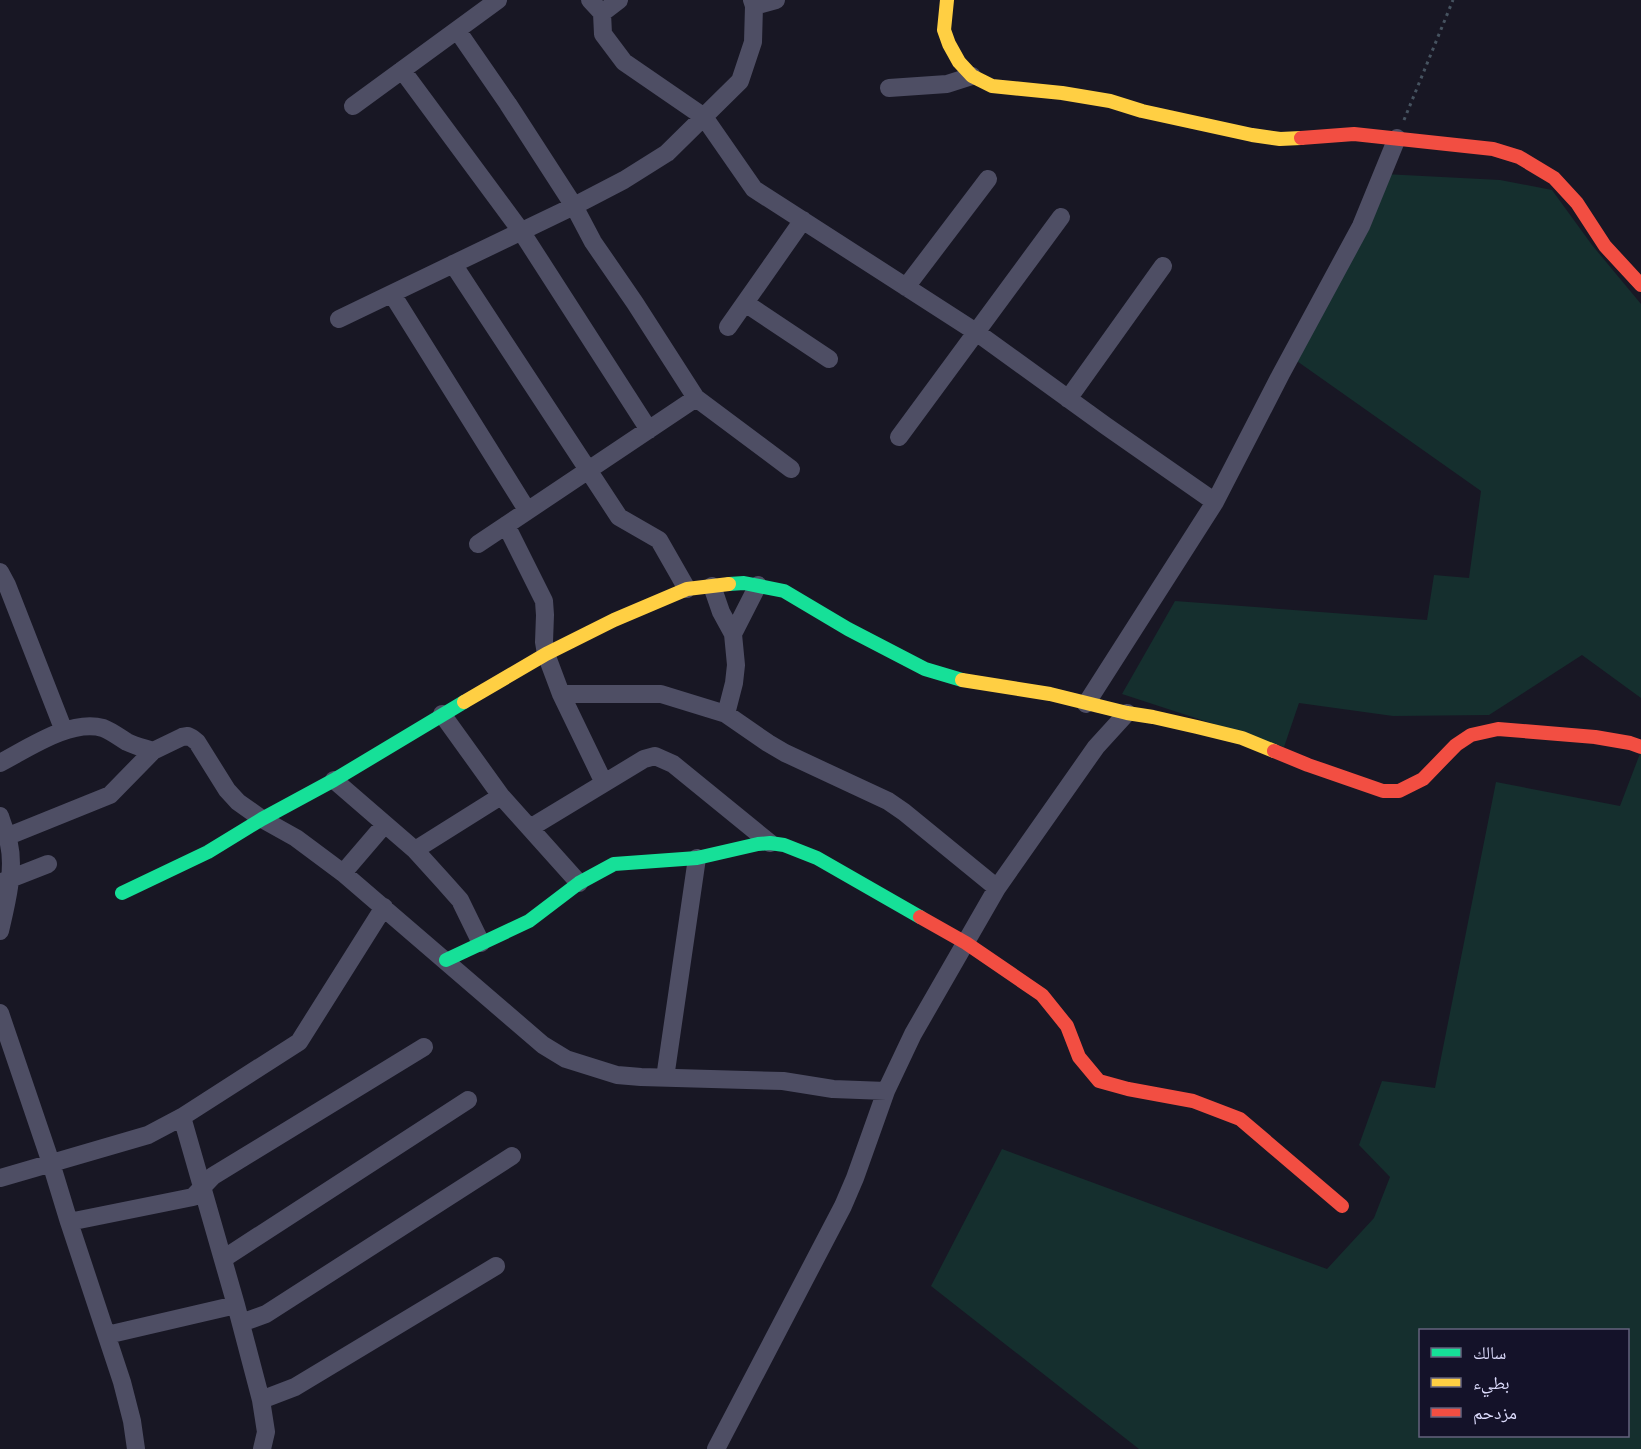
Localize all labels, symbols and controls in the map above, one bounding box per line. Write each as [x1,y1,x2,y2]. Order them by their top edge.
legend [1419,1329,1629,1437]
text: سالك [1473,1342,1506,1364]
text: بطيء [1473,1372,1510,1398]
text: مزدحم [1473,1402,1517,1425]

